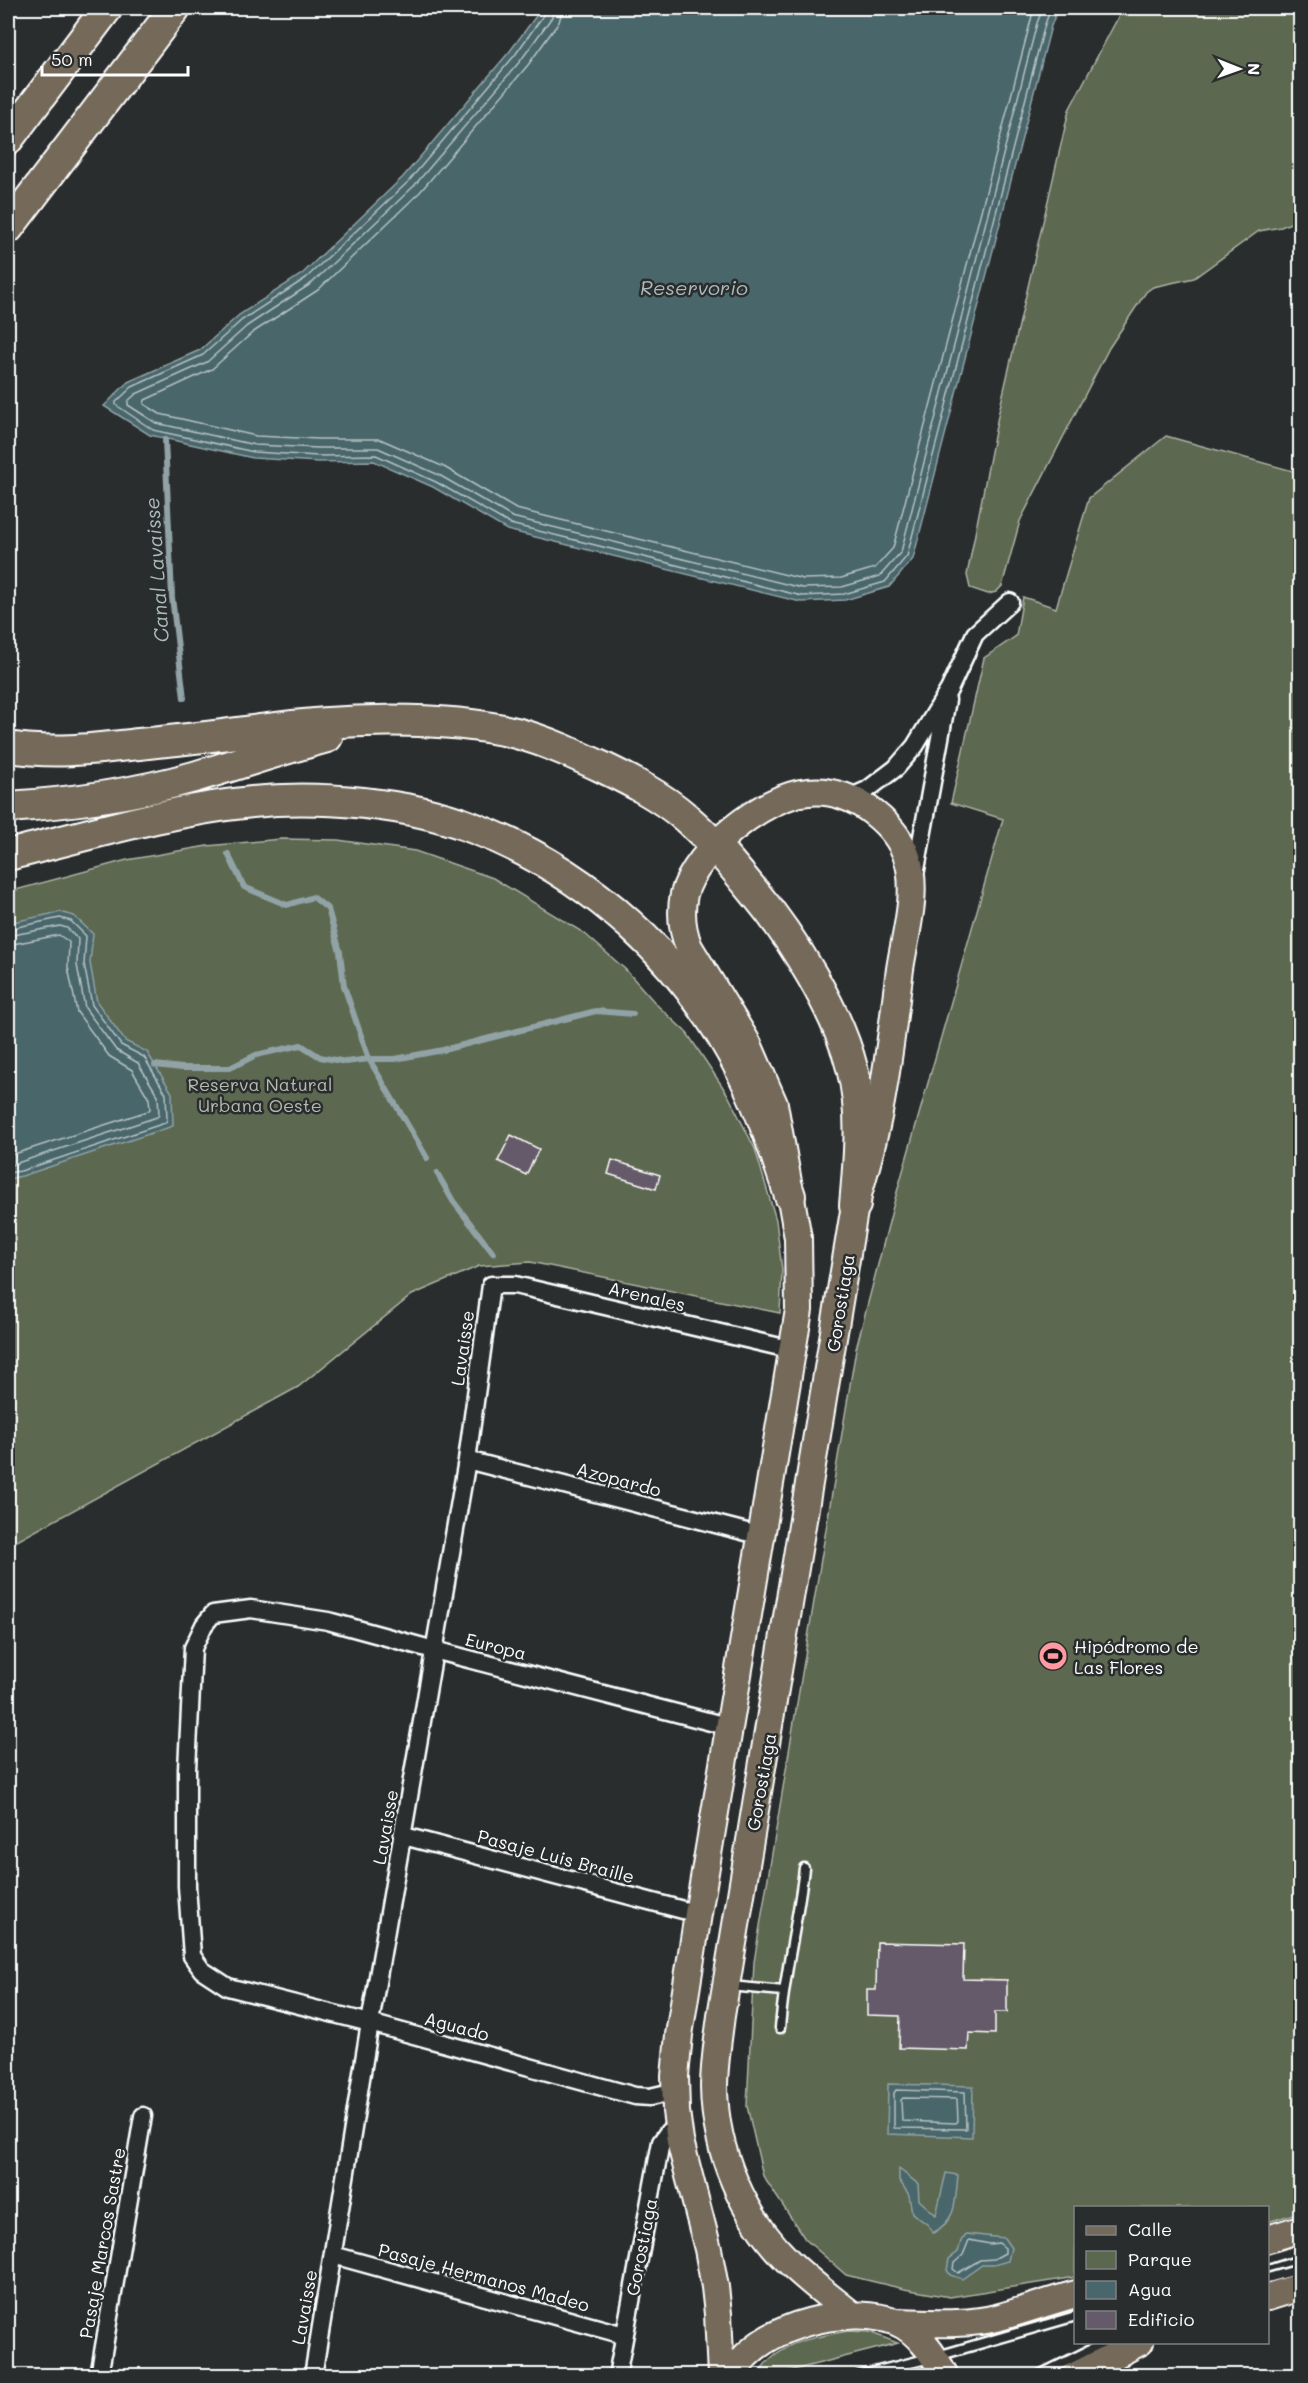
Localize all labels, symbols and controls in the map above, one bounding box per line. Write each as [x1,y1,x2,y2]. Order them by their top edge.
scale bar [42,39,188,77]
north arrow [1209,39,1269,99]
text: 50 m [51,47,93,71]
text: N [1244,63,1265,76]
water label: Reservorio [640,274,748,300]
water label: Canal Lavaisse [138,496,174,644]
park label: Reserva Natural Urbana Oeste [187,1072,333,1117]
street label: Gorostiaga [820,1252,860,1354]
street label: Arenales [606,1276,688,1316]
street label: Lavaisse [445,1309,479,1387]
street label: Azopardo [574,1456,664,1502]
street label: Europa [463,1627,529,1665]
place label: Hipódromo de Las Flores [1074,1634,1199,1679]
sports icon: Hipódromo de Las Flores [1037,1640,1069,1672]
street label: Gorostiaga [741,1731,781,1833]
street label: Lavaisse [367,1788,403,1866]
street label: Pasaje Luis Braille [475,1823,637,1889]
street label: Aguado [422,2006,492,2046]
street label: Pasaje Marcos Sastre [73,2146,131,2340]
street label: Gorostiaga [620,2196,662,2298]
legend [1074,2206,1269,2344]
text: Calle [1128,2217,1172,2241]
street label: Pasaje Hermanos Madeo [376,2237,593,2317]
text: Parque [1128,2247,1192,2271]
street label: Lavaisse [286,2268,322,2346]
text: Agua [1128,2277,1172,2301]
text: Edificio [1128,2307,1195,2331]

